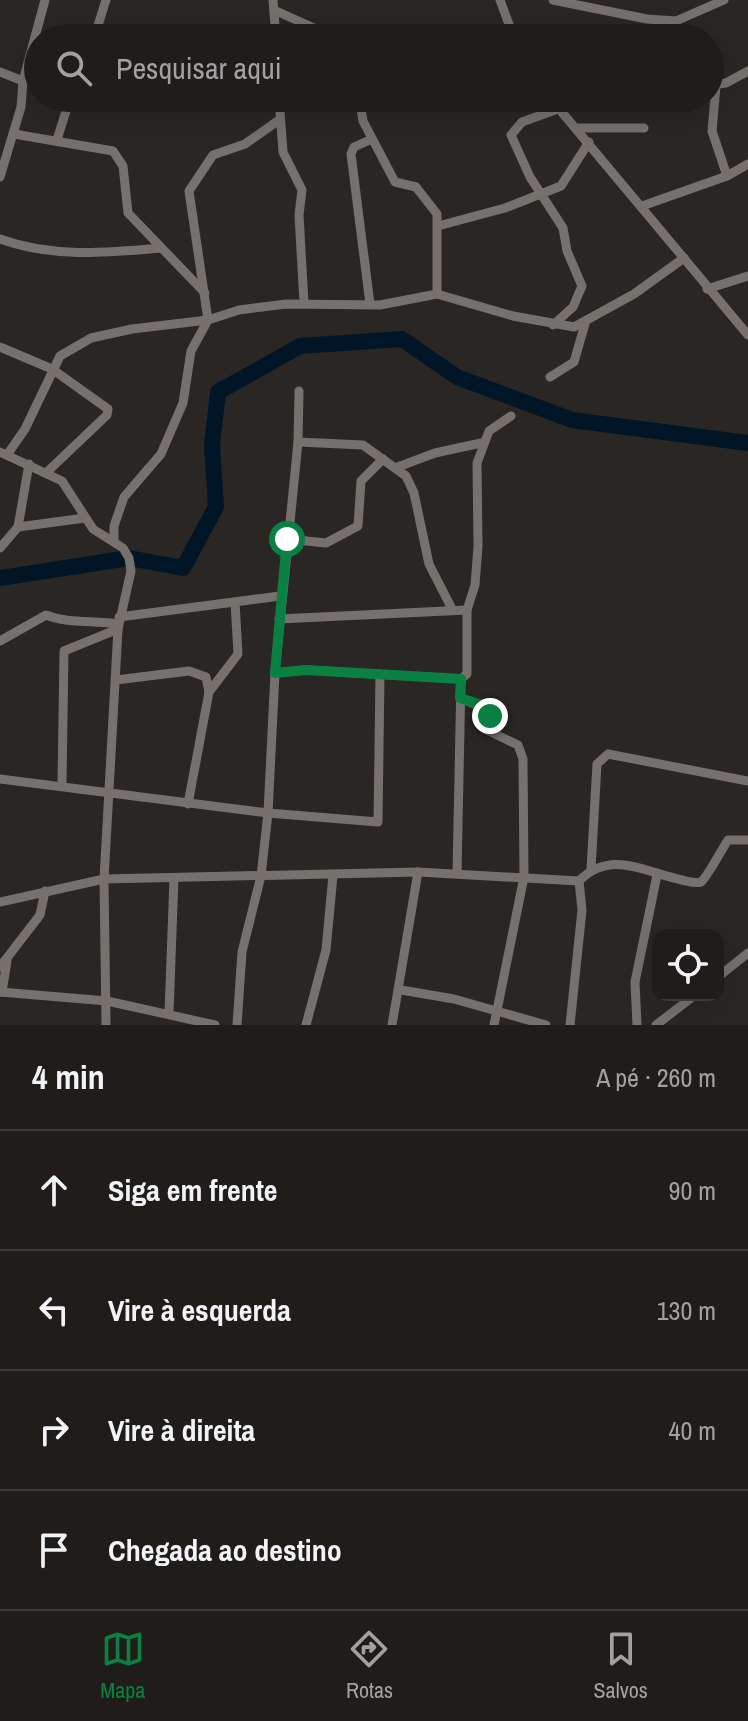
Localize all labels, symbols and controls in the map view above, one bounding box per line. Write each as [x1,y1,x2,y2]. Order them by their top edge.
search box [24,24,724,112]
icon: search [52,46,96,90]
text: Pesquisar aqui [116,48,281,88]
route start [269,521,305,557]
route end [472,698,508,734]
map controls [652,929,724,1001]
button: locate [652,929,724,1001]
text: 4 min [32,1054,105,1100]
text: A pé · 260 m [596,1060,716,1095]
icon: ahead [32,1168,76,1212]
text: Siga em frente [108,1170,278,1210]
text: 90 m [669,1173,716,1208]
icon: left [32,1288,76,1332]
text: Vire à esquerda [108,1290,291,1330]
text: 130 m [657,1293,716,1328]
icon: right [32,1408,76,1452]
text: Vire à direita [108,1410,255,1450]
text: 40 m [669,1413,716,1448]
icon: arrive [32,1528,76,1572]
text: Chegada ao destino [108,1530,342,1570]
tab: Mapa [100,1627,145,1705]
tab: Rotas [346,1627,393,1705]
tab: Salvos [594,1627,648,1705]

